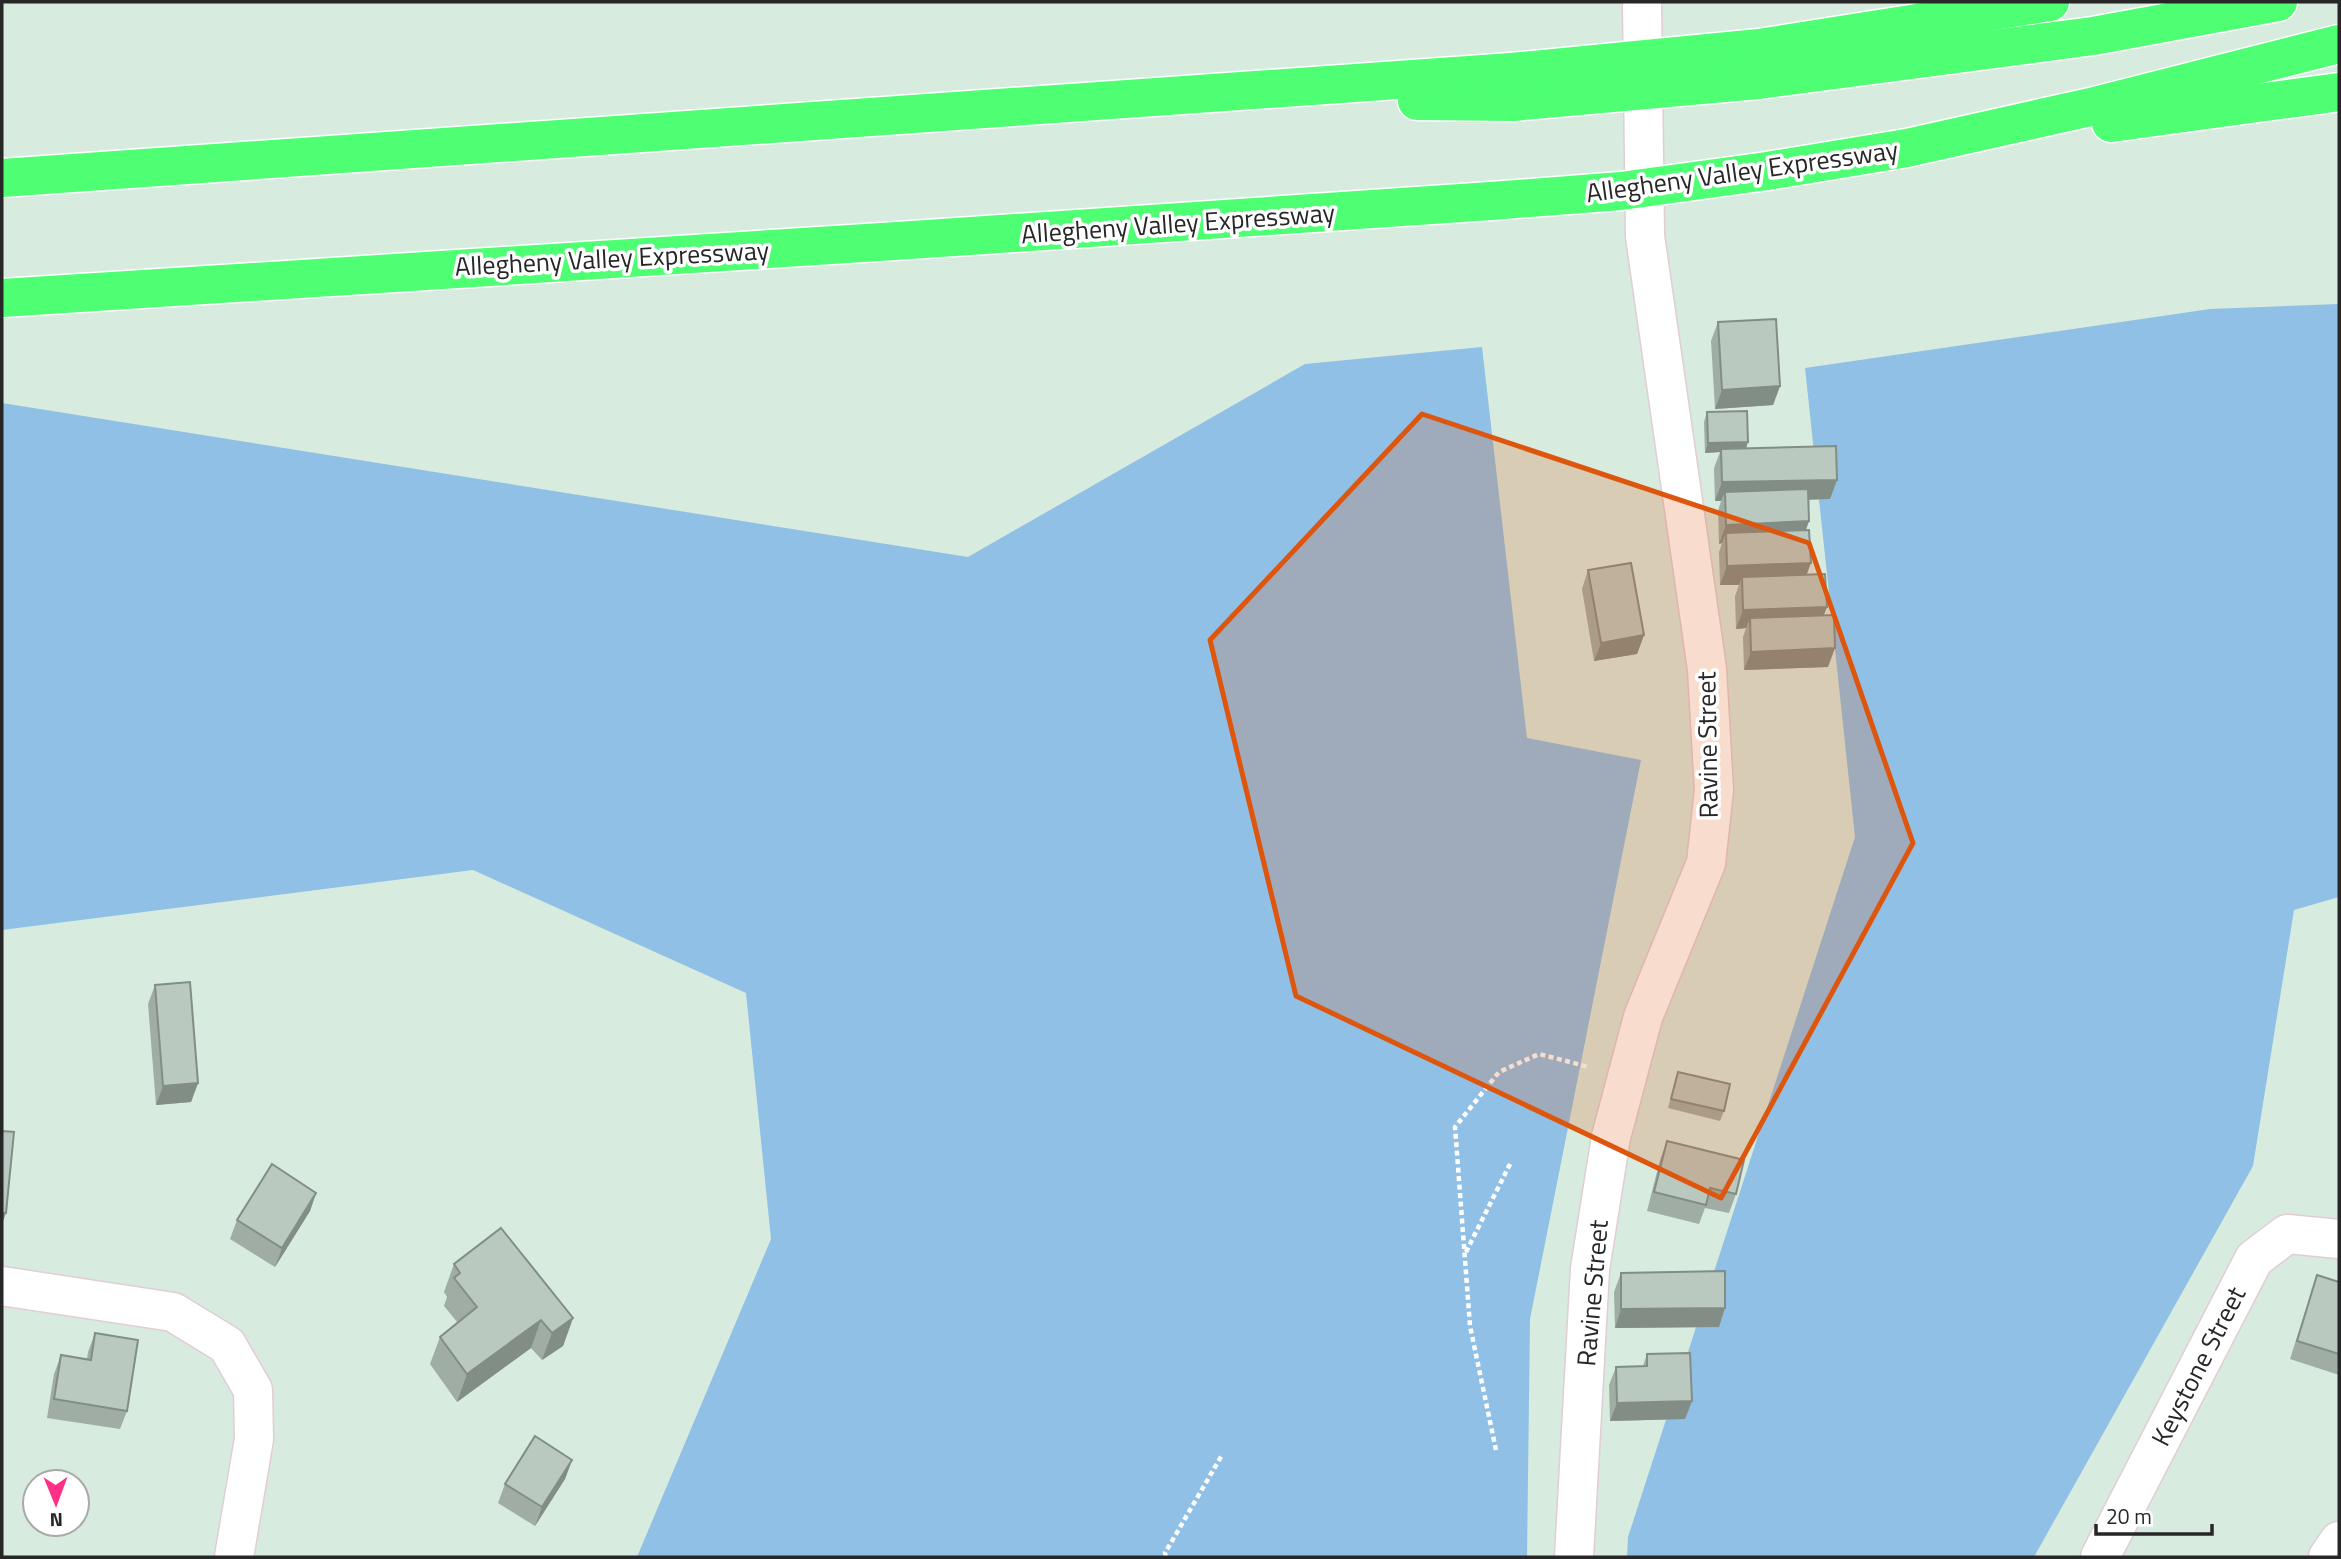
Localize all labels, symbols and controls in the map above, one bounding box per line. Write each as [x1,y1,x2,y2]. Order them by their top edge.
street label: Allegheny Valley Expressway [1583,130,1901,212]
street label: Allegheny Valley Expressway [1020,193,1336,253]
street label: Allegheny Valley Expressway [454,230,770,286]
street label: Ravine Street [1686,671,1728,819]
street label: Ravine Street [1566,1218,1618,1368]
street label: Keystone Street [2141,1279,2255,1453]
north arrow [21,1468,91,1538]
scale bar [2096,1492,2212,1536]
text: 20 m [2106,1500,2152,1532]
text: N [49,1506,63,1535]

